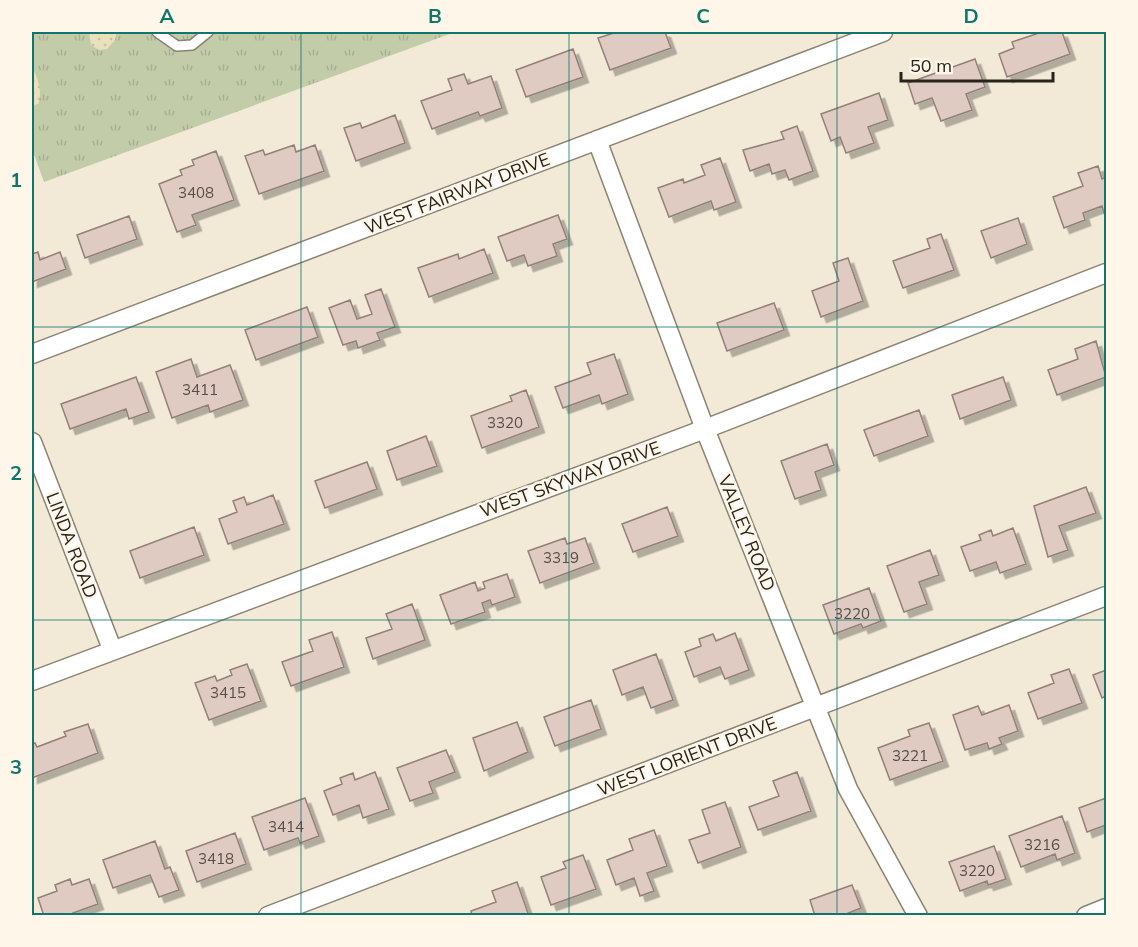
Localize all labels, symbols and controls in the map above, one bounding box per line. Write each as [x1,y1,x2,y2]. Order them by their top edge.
text: A [160,3,175,28]
text: B [428,3,442,28]
text: C [696,3,710,28]
text: D [963,3,979,28]
scale bar [901,45,1052,83]
text: 50 m [910,54,952,77]
street label: WEST FAIRWAY DRIVE [361,147,553,239]
text: 1 [10,167,22,192]
house number: 3408 [178,183,214,202]
house number: 3411 [182,380,218,399]
house number: 3320 [487,413,523,432]
street label: WEST SKYWAY DRIVE [477,436,663,522]
text: 2 [10,460,22,485]
street label: VALLEY ROAD [713,472,781,594]
street label: LINDA ROAD [41,489,103,601]
house number: 3319 [543,548,579,567]
house number: 3220 [834,604,870,623]
house number: 3415 [210,683,246,702]
street label: WEST LORIENT DRIVE [594,711,780,801]
house number: 3221 [892,746,928,765]
text: 3 [10,754,22,779]
house number: 3414 [268,817,304,836]
house number: 3216 [1024,835,1060,854]
house number: 3418 [198,849,234,868]
house number: 3220 [959,861,995,880]

